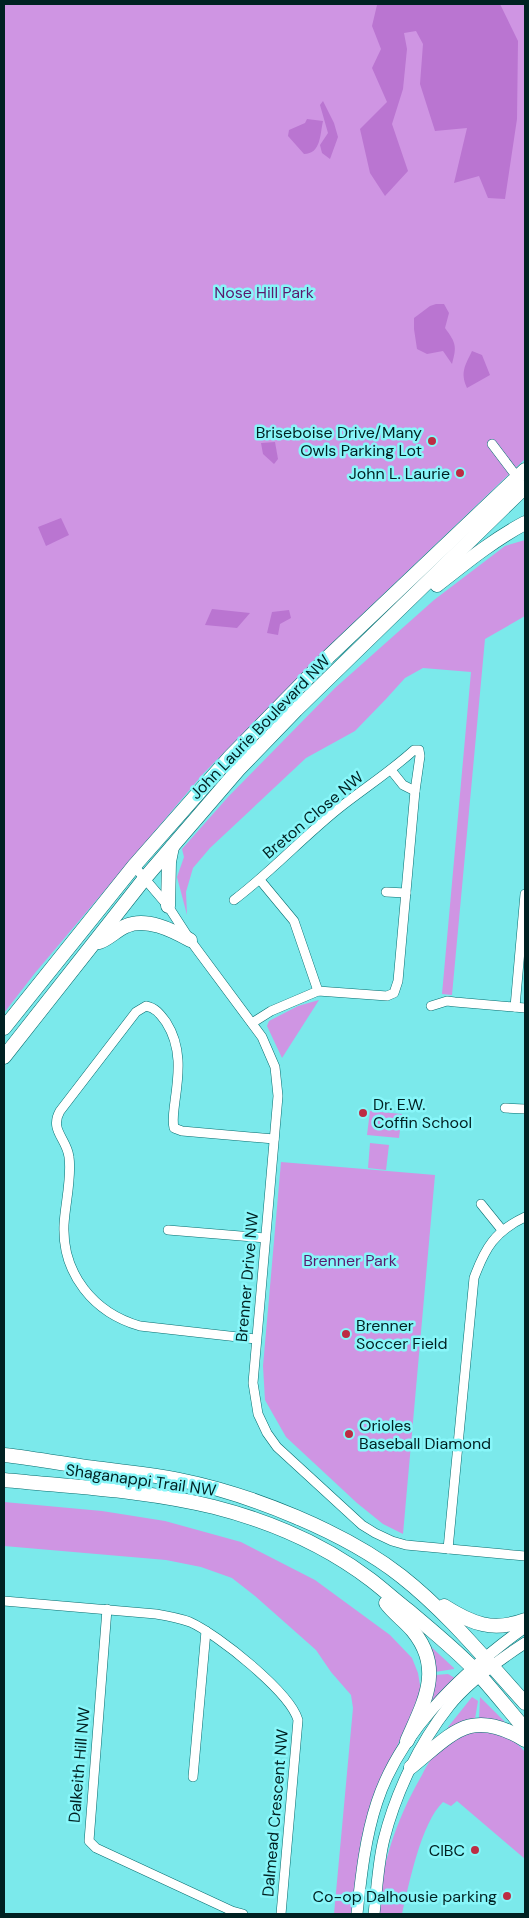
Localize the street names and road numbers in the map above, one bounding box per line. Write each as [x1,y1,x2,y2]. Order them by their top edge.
street label: John Laurie Boulevard NW [185,650,335,804]
street label: Breton Close NW [258,766,368,863]
street label: Brenner Drive NW [231,1210,263,1343]
street label: Shaganappi Trail NW [64,1459,218,1501]
street label: Dalkeith Hill NW [63,1706,95,1824]
street label: Dalmead Crescent NW [257,1728,293,1898]

